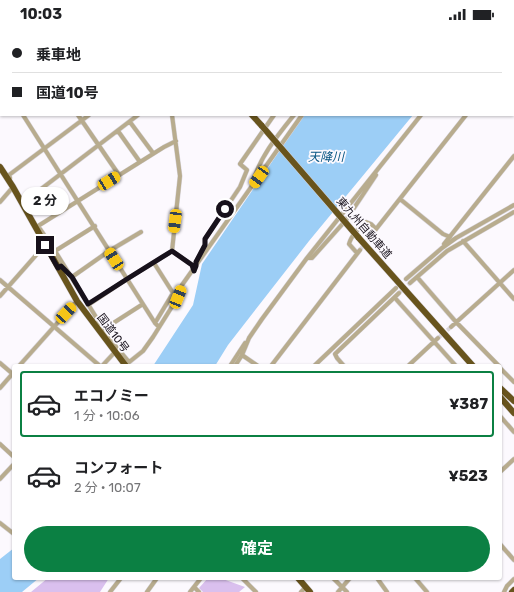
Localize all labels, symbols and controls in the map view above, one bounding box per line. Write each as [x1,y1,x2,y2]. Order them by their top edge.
text: 10:03 [20,5,62,23]
text: 乗車地 [36,46,81,64]
text: 国道10号 [36,84,99,102]
water label: 天降川 [308,150,346,164]
car [247,164,271,190]
car [96,170,122,192]
callout: 2 分 [21,187,69,215]
text: 2 分 [33,193,57,208]
street label: 東九州自動車道 [334,195,394,261]
route start [216,200,234,218]
car [168,208,182,234]
route end [36,236,54,254]
car [102,246,126,272]
car [168,284,188,310]
car [53,300,79,326]
street label: 国道10号 [94,311,132,355]
icon: car [26,386,62,422]
text: エコノミー [74,387,149,405]
text: ¥387 [449,395,488,413]
text: 1 分 · 10:06 [74,408,140,423]
icon: car [26,458,62,494]
text: コンフォート [74,459,164,477]
text: ¥523 [448,467,488,485]
text: 2 分 · 10:07 [74,480,141,495]
button: 確定 [24,526,490,572]

